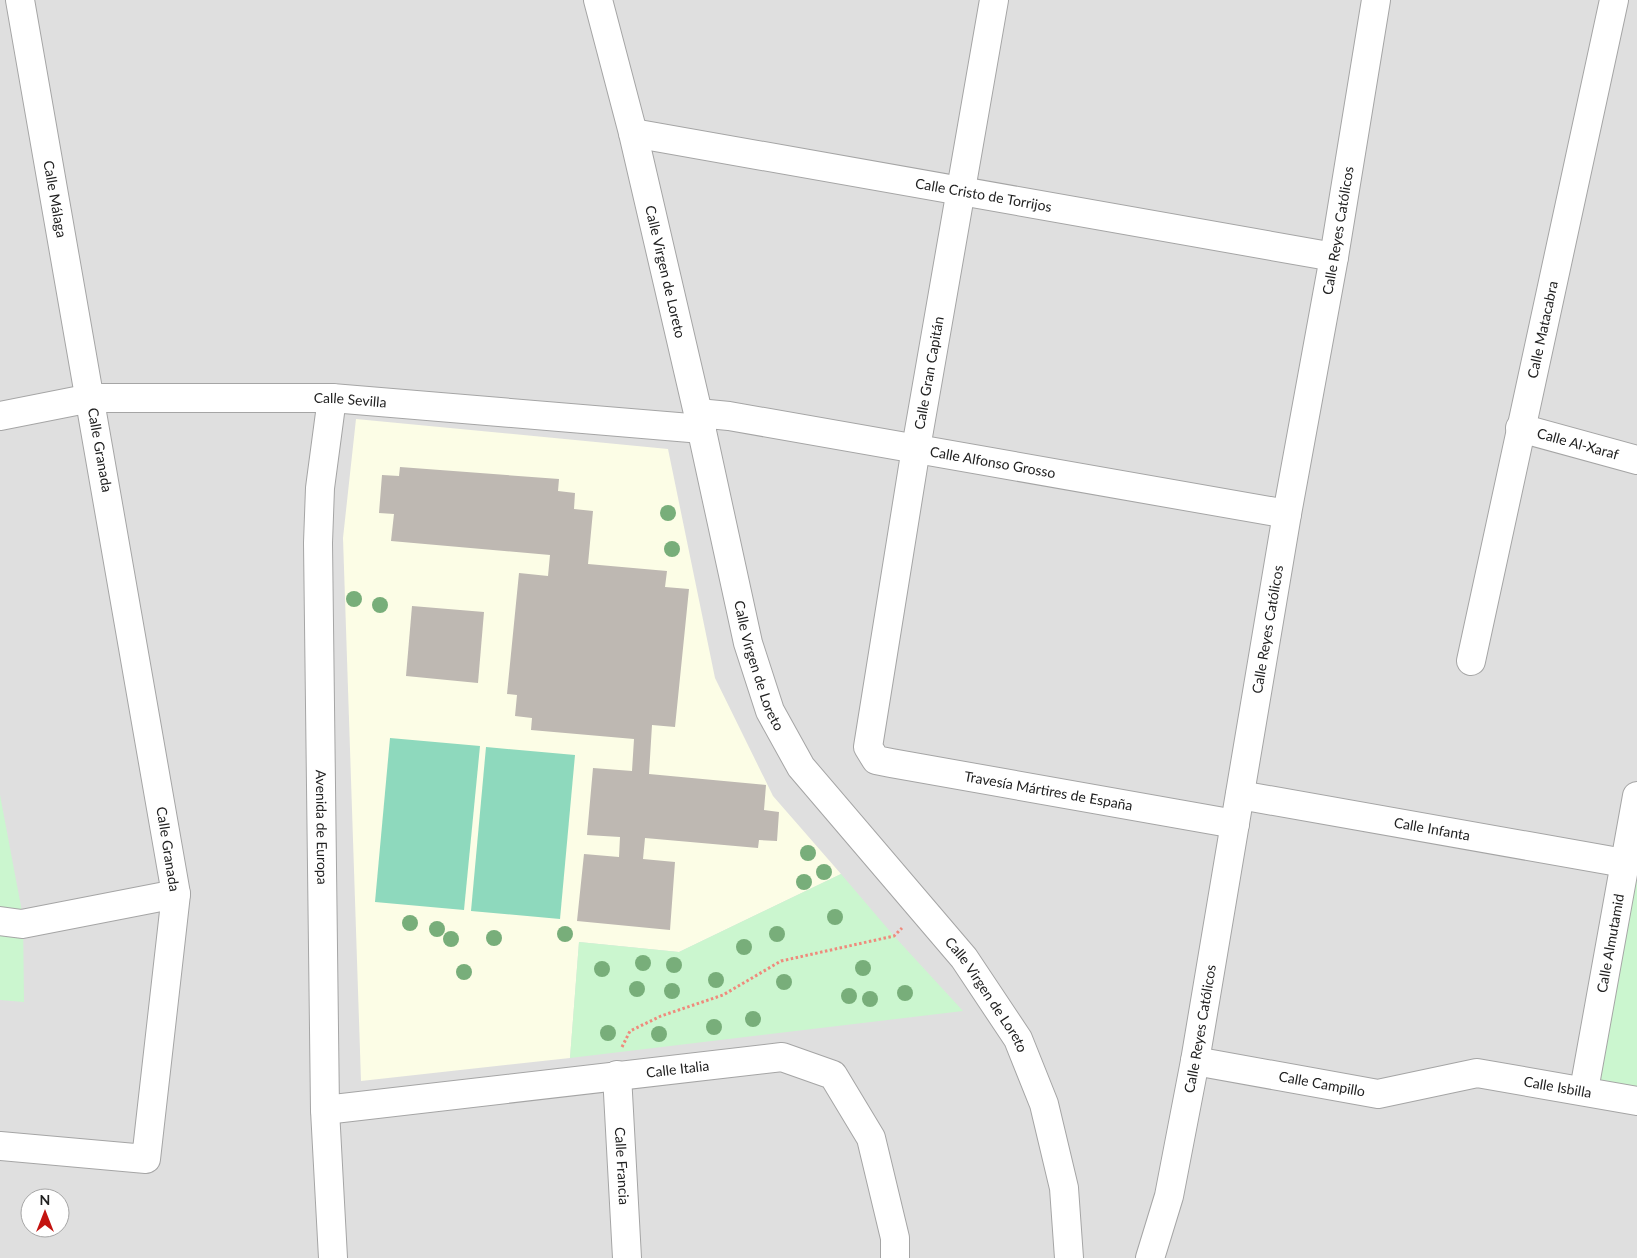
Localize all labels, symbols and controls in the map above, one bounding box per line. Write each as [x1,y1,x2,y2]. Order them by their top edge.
street label: Calle Málaga [40,159,71,239]
street label: Calle Reyes Católicos [1318,165,1357,296]
street label: Calle Cristo de Torrijos [914,174,1053,215]
street label: Calle Virgen de Loreto [642,204,689,340]
street label: Calle Matacabra [1523,279,1561,380]
street label: Calle Gran Capitán [910,315,947,431]
street label: Calle Sevilla [314,389,387,411]
street label: Calle Granada [85,406,116,494]
street label: Calle Al-Xaraf [1535,424,1621,463]
street label: Calle Alfonso Grosso [929,442,1057,481]
street label: Calle Reyes Católicos [1248,564,1286,695]
street label: Calle Virgen de Loreto [731,599,788,733]
street label: Travesía Mártires de España [963,767,1134,814]
street label: Avenida de Europa [313,770,331,885]
street label: Calle Granada [153,805,184,893]
street label: Calle Infanta [1393,813,1472,844]
street label: Calle Almutamid [1593,892,1627,994]
street label: Calle Virgen de Loreto [942,933,1031,1055]
street label: Calle Reyes Católicos [1180,963,1219,1094]
street label: Calle Italia [645,1057,710,1081]
street label: Calle Campillo [1277,1067,1367,1100]
street label: Calle Isbilla [1522,1072,1593,1101]
street label: Calle Francia [612,1126,633,1205]
north arrow [20,1188,70,1238]
text: N [40,1191,50,1208]

